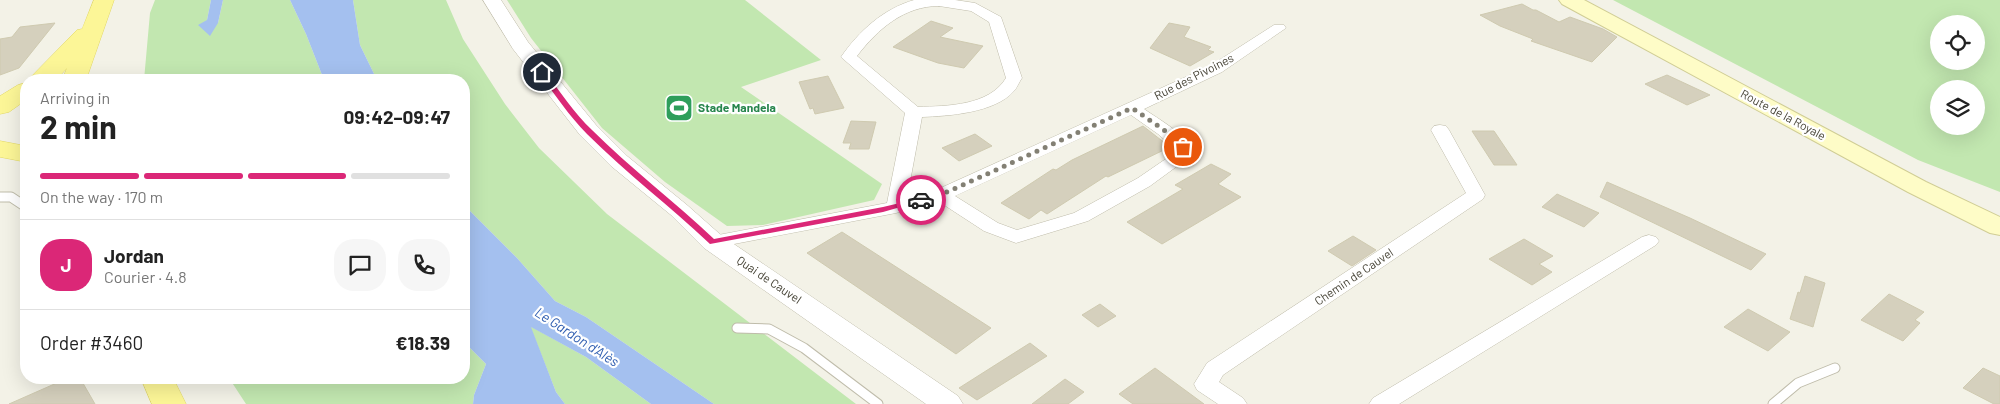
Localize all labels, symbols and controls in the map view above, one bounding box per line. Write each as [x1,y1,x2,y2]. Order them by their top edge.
map controls [1930,15,1985,135]
button: locate [1930,15,1985,70]
street label: Rue des Pivoines [1151,50,1236,102]
pin [521,51,563,93]
icon: home [528,58,556,86]
button: layers [1930,80,1985,135]
street label: Route de la Royale [1739,86,1828,142]
text: Arriving in [40,88,110,107]
sports icon: Stade Mandela [664,93,694,123]
place label: Stade Mandela [698,100,776,114]
text: 09:42–09:47 [344,105,450,128]
text: 2 min [40,107,117,145]
pin [1162,126,1204,168]
icon: bag [1169,133,1197,161]
courier [896,175,946,225]
icon: car [907,186,935,214]
text: On the way · 170 m [40,187,163,206]
button: chat [334,239,386,291]
button: phone [398,239,450,291]
text: Jordan [104,244,164,267]
street label: Chemin de Cauvel [1312,245,1395,308]
street label: Quai de Cauvel [735,252,804,306]
text: J [60,253,72,276]
text: Courier · 4.8 [104,267,187,286]
water label: Le Gardon d'Alès [532,303,623,370]
text: Order #3460 [40,331,143,354]
text: €18.39 [395,331,450,354]

